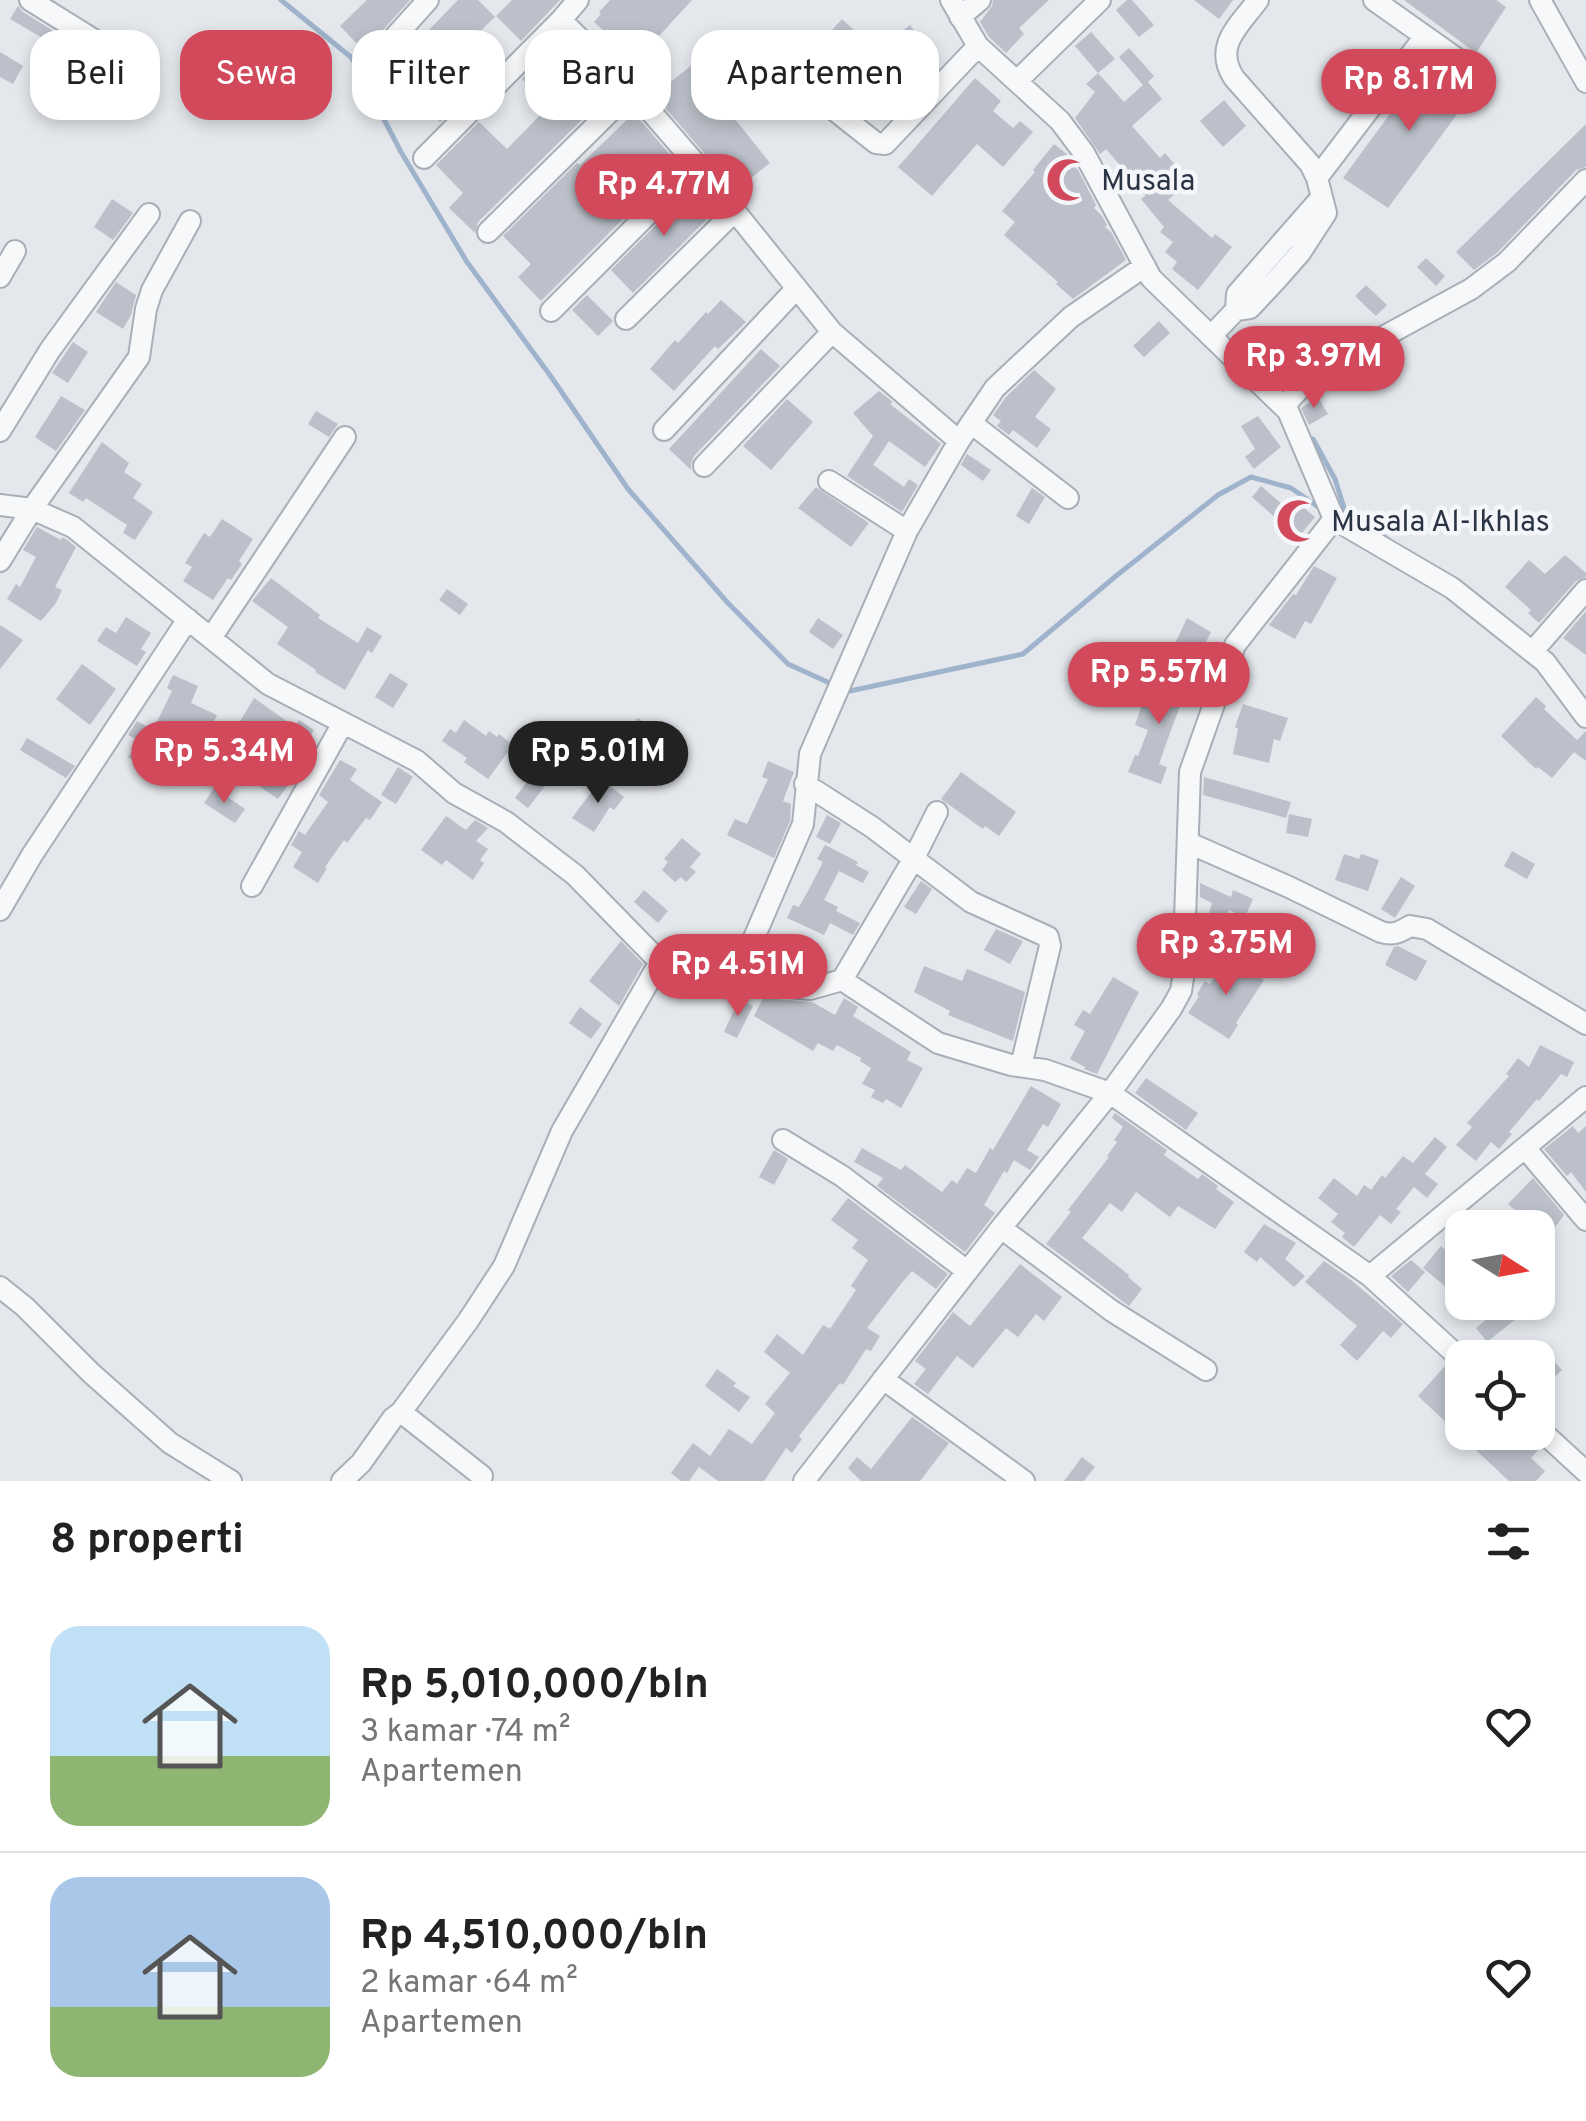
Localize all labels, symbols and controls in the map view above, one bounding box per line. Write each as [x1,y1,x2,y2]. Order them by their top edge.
chip: Beli [30,30,160,120]
chip: Sewa [180,30,332,120]
chip: Filter [352,30,505,120]
chip: Baru [525,30,671,120]
chip: Apartemen [691,30,939,120]
pin: Rp 8.17M [1306,49,1512,134]
text: Rp 8.17M [1343,61,1475,101]
pin: Rp 4.77M [561,154,767,239]
mosque icon: Musala [1044,156,1092,204]
place label: Musala [1101,164,1195,201]
text: Rp 4.77M [597,166,731,206]
pin: Rp 3.97M [1211,326,1417,411]
text: Rp 3.97M [1246,338,1382,378]
mosque icon: Musala Al-Ikhlas [1274,497,1322,545]
place label: Musala Al-Ikhlas [1331,505,1550,542]
pin: Rp 5.57M [1056,642,1262,727]
text: Rp 5.57M [1090,654,1228,694]
pin: Rp 5.34M [121,721,327,806]
pin: Rp 5.01M [495,721,701,806]
text: Rp 5.34M [153,733,295,773]
text: Rp 5.01M [530,733,666,773]
pin: Rp 3.75M [1123,913,1329,998]
text: Rp 3.75M [1159,925,1293,965]
pin: Rp 4.51M [635,934,841,1019]
text: Rp 4.51M [670,946,806,986]
north arrow [1445,1210,1555,1320]
map controls [1445,1210,1555,1450]
button: locate [1445,1340,1555,1450]
icon: filters [1481,1514,1536,1569]
text: 8 properti [50,1515,244,1568]
text: Rp 5,010,000/bln [360,1660,709,1713]
icon: home [130,1666,250,1786]
icon: heart [1481,1699,1536,1754]
text: 3 kamar · 74 m² [360,1713,571,1753]
text: Apartemen [360,1753,523,1793]
text: Rp 4,510,000/bln [360,1911,708,1964]
icon: home [130,1917,250,2037]
icon: heart [1481,1950,1536,2005]
text: 2 kamar · 64 m² [360,1964,578,2004]
text: Apartemen [360,2004,523,2044]

